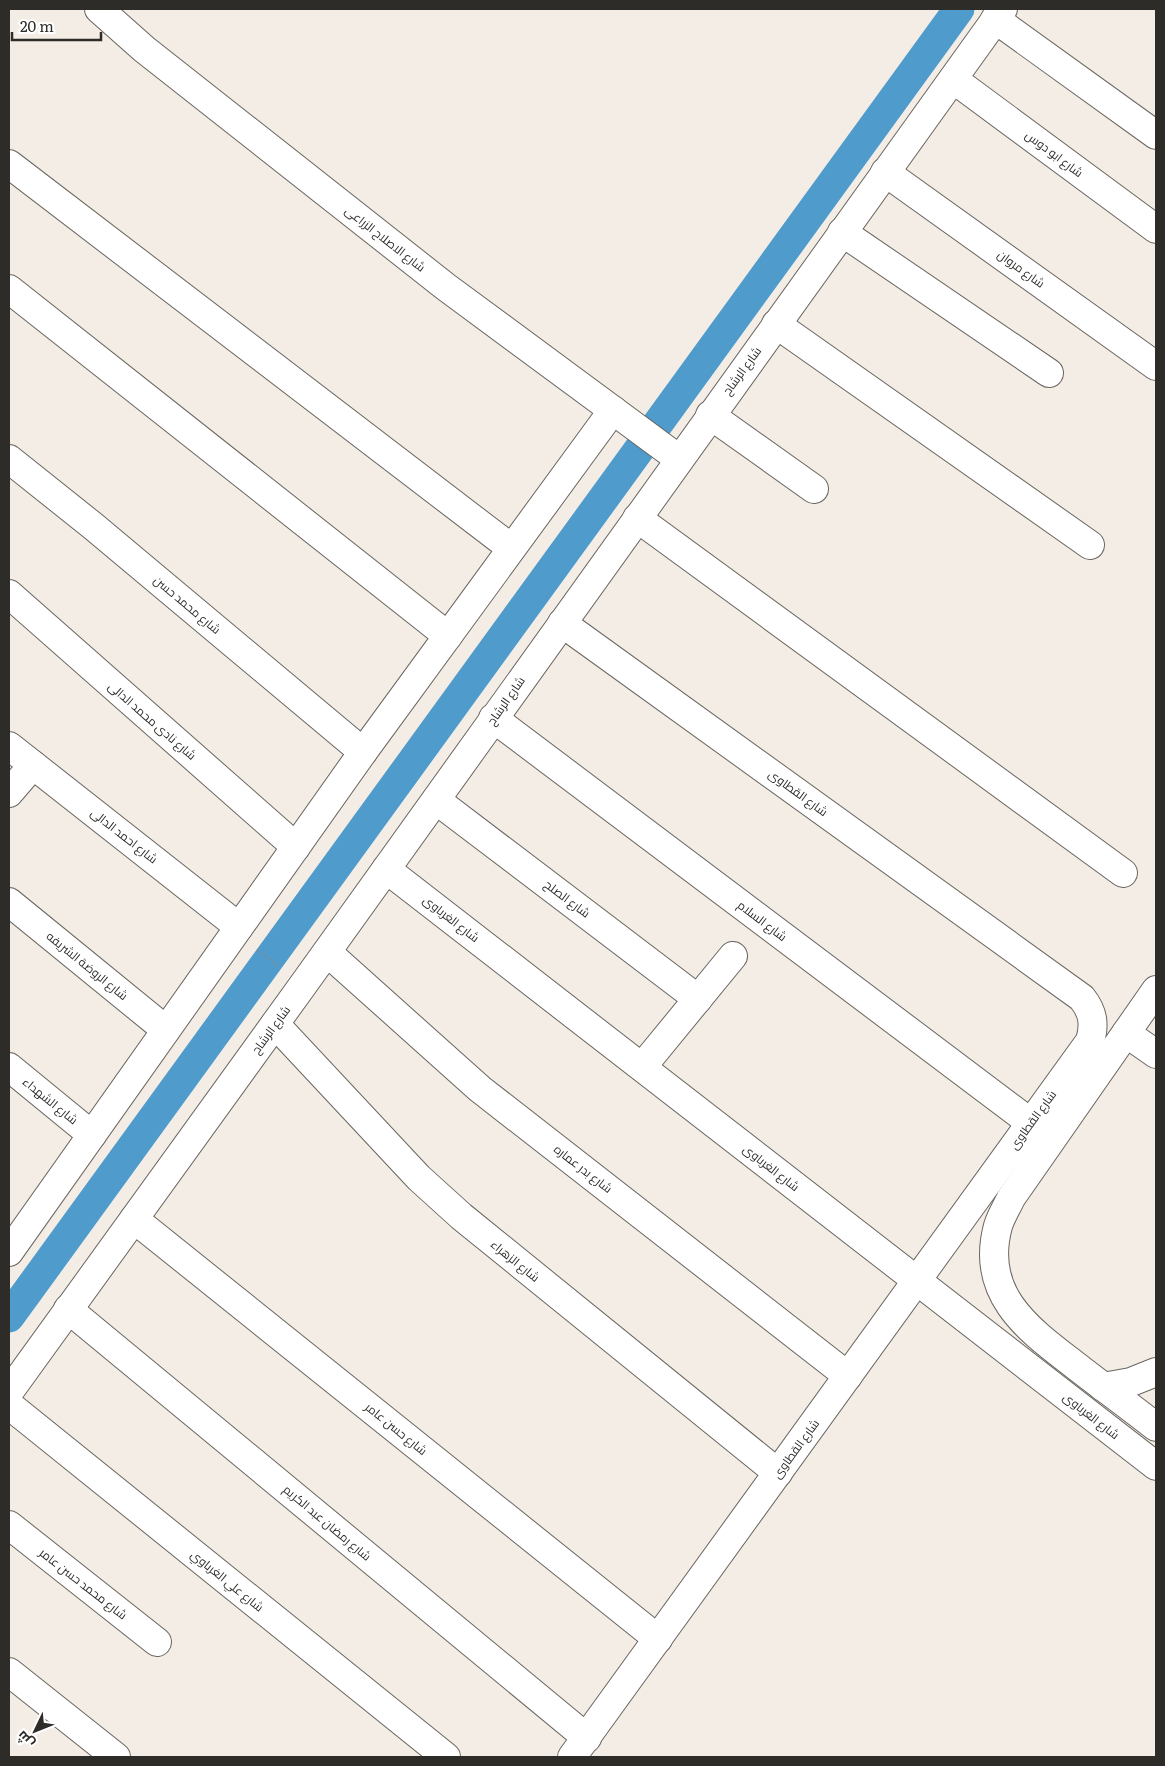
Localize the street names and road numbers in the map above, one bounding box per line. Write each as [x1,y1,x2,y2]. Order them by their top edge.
street label: شارع ابو دوس [1022,125,1087,181]
street label: شارع الاصلاح الزراعى [341,201,430,276]
street label: شارع مروان [994,245,1049,292]
street label: شارع الرشاح [717,342,765,398]
street label: شارع محمد حسن [150,571,225,638]
street label: شارع الرشاح [482,672,529,729]
street label: شارع نادى محمد الدالى [105,677,201,764]
street label: شارع القطاوى [765,764,832,820]
street label: شارع احمد الدالى [87,803,162,867]
street label: شارع الصلح [541,875,594,922]
street label: شارع الغرباوى [419,890,484,946]
street label: شارع السلام [734,896,791,945]
street label: شارع الروضة الشريفه [43,927,132,1004]
street label: شارع الرشاح [246,1001,294,1057]
street label: شارع الشهداء [19,1072,82,1128]
street label: شارع القطاوى [1004,1086,1060,1153]
street label: شارع الغرباوى [739,1139,804,1195]
street label: شارع بدر عماره [551,1140,617,1197]
street label: شارع الزهراء [487,1235,544,1286]
street label: شارع الغرباوى [1059,1387,1124,1443]
street label: شارع حسن عامر [361,1397,432,1459]
street label: شارع القطاوى [767,1415,823,1482]
street label: شارع رمضان عبد الكريم [280,1480,376,1565]
street label: شارع محمد حسن عامر [35,1543,131,1623]
street label: شارع علي الغرباوي [186,1545,268,1617]

